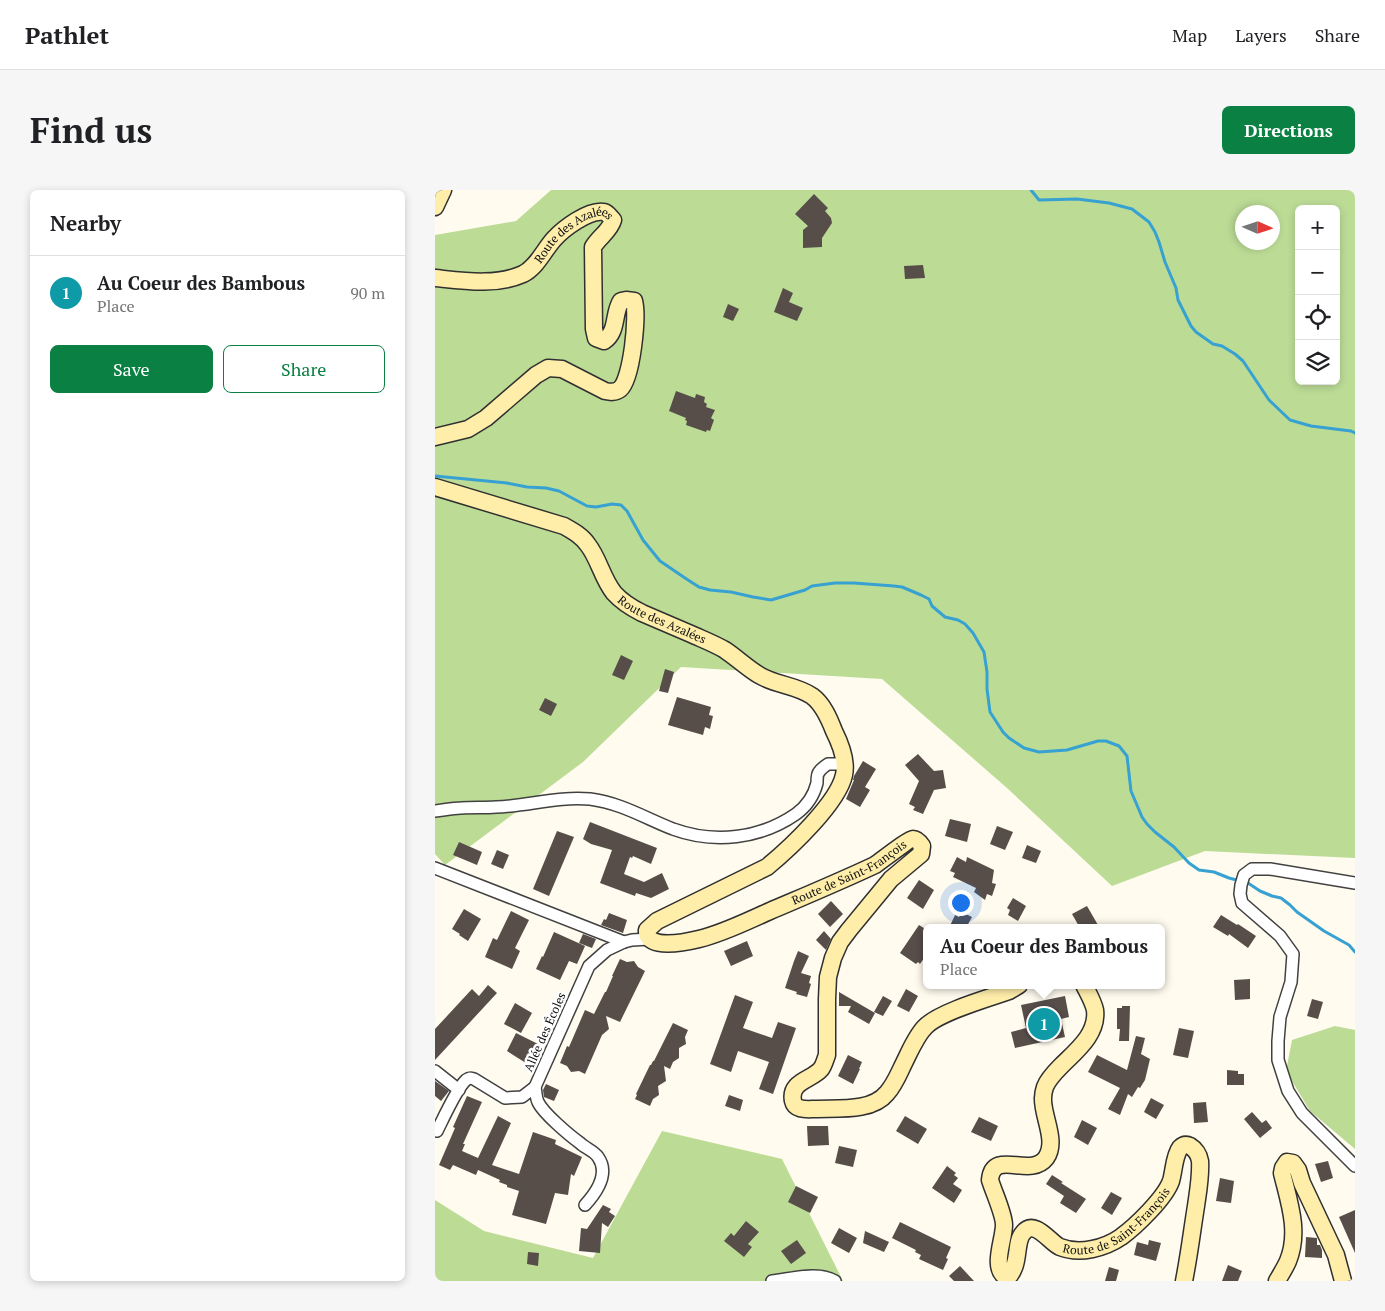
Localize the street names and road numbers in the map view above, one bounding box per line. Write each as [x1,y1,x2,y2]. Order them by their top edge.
street label: Route des Azalées [531,204,617,266]
street label: Route des Azalées [615,592,709,647]
street label: Route de Saint-François [789,836,909,908]
street label: Allée des Écoles [520,990,569,1074]
street label: Route de Saint-François [1061,1185,1173,1258]

